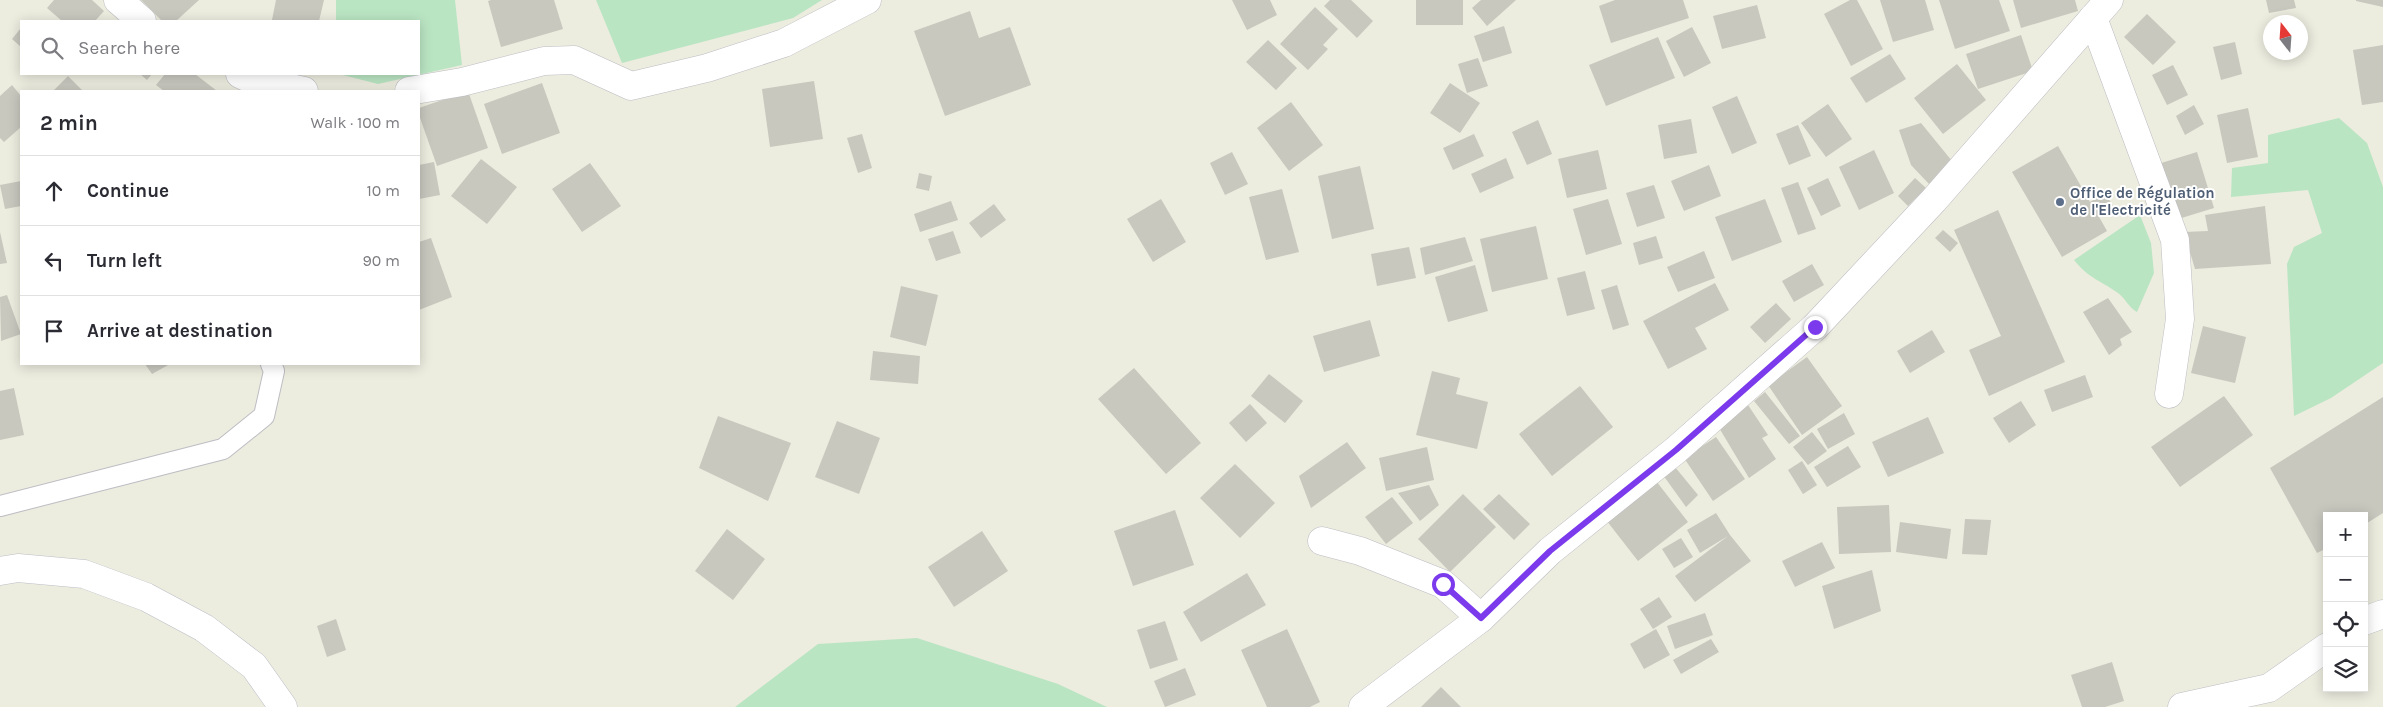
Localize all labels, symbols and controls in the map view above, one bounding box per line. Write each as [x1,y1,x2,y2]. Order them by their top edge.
north arrow [2263,15,2308,60]
search box [20,20,420,75]
icon: search [38,34,66,62]
text: Search here [78,37,180,59]
text: 2 min [40,111,98,135]
text: Walk · 100 m [310,113,400,132]
icon: ahead [40,177,68,205]
text: Continue [87,180,169,202]
text: 10 m [366,181,400,200]
place label: Office de Régulation de l'Electricité [2070,184,2215,219]
marker: Office de Régulation de l'Electricité [2054,196,2066,208]
icon: left [40,247,68,275]
text: Turn left [87,250,162,272]
text: 90 m [362,251,400,270]
route end [1804,316,1827,339]
icon: arrive [40,317,68,345]
text: Arrive at destination [87,320,273,342]
map controls [2323,512,2368,692]
button: + [2323,512,2368,557]
button: − [2323,557,2368,602]
route start [1432,573,1455,596]
button: locate [2323,602,2368,647]
button: layers [2323,647,2368,692]

